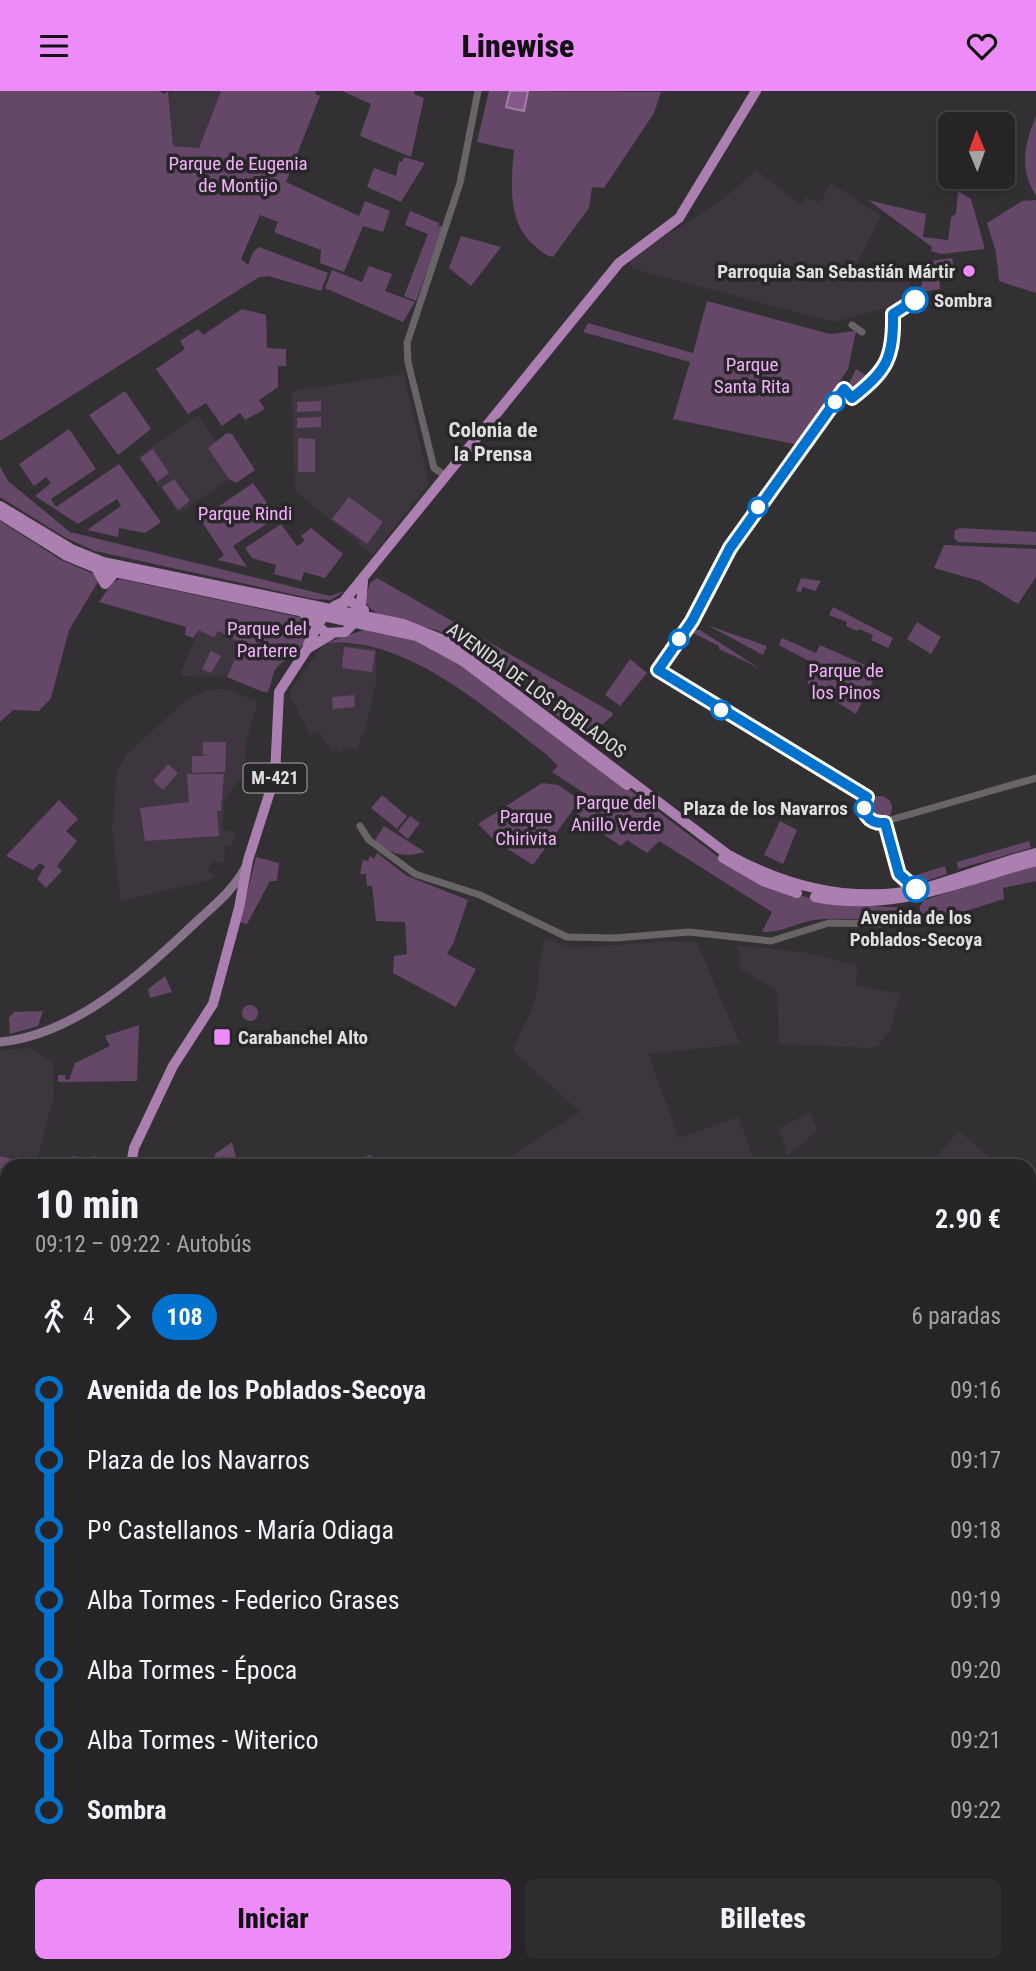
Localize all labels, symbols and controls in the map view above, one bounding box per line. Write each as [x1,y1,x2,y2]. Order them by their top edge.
icon: menu [35,27,73,65]
text: Linewise [462,27,574,65]
icon: heart [963,27,1001,65]
north arrow [938,112,1015,189]
map controls [938,112,1015,189]
park label: Parque de Eugenia de Montijo [168,152,308,197]
place label: Parroquia San Sebastián Mártir [717,260,955,283]
marker: Parroquia San Sebastián Mártir [961,263,977,279]
marker: Sombra [902,287,928,313]
place label: Sombra [934,289,992,312]
park label: Parque Santa Rita [714,353,790,398]
unlabelled marker [825,392,845,412]
district label: Colonia de la Prensa [449,418,537,466]
unlabelled marker [748,497,768,517]
park label: Parque Rindi [198,502,292,525]
park label: Parque del Parterre [227,617,307,662]
street label: AVENIDA DE LOS POBLADOS [443,618,631,763]
unlabelled marker [669,629,689,649]
park label: Parque de los Pinos [808,659,884,704]
unlabelled marker [711,700,731,720]
road number: M-421 [244,763,306,793]
park label: Parque del Anillo Verde [571,791,661,836]
place label: Plaza de los Navarros [683,797,848,820]
marker: Plaza de los Navarros [854,798,874,818]
park label: Parque Chirivita [495,805,557,850]
marker: Avenida de los Poblados-Secoya [903,876,929,902]
place label: Avenida de los Poblados-Secoya [850,906,982,951]
place label: Carabanchel Alto [238,1026,368,1049]
marker: Carabanchel Alto [212,1027,232,1047]
text: 10 min [35,1183,139,1227]
text: 2.90 € [935,1204,1001,1234]
text: 09:12 – 09:22 · Autobús [35,1231,252,1258]
icon: walk [35,1298,73,1336]
icon: forward [104,1298,142,1336]
text: 4 [83,1303,94,1330]
text: 108 [166,1303,203,1331]
text: 6 paradas [912,1303,1001,1330]
text: Avenida de los Poblados-Secoya [87,1375,426,1405]
text: 09:16 [950,1377,1001,1404]
text: Plaza de los Navarros [87,1445,310,1475]
text: 09:17 [950,1447,1001,1474]
text: Pº Castellanos - María Odiaga [87,1515,394,1545]
text: 09:18 [950,1517,1001,1544]
text: Alba Tormes - Federico Grases [87,1585,400,1615]
text: 09:19 [950,1587,1001,1614]
text: Alba Tormes - Época [87,1655,297,1685]
text: 09:20 [950,1657,1001,1684]
text: Alba Tormes - Witerico [87,1725,319,1755]
text: 09:21 [950,1727,1001,1754]
text: Sombra [87,1795,167,1825]
text: 09:22 [950,1797,1001,1824]
button: Iniciar [35,1879,511,1959]
button: Billetes [525,1879,1001,1959]

